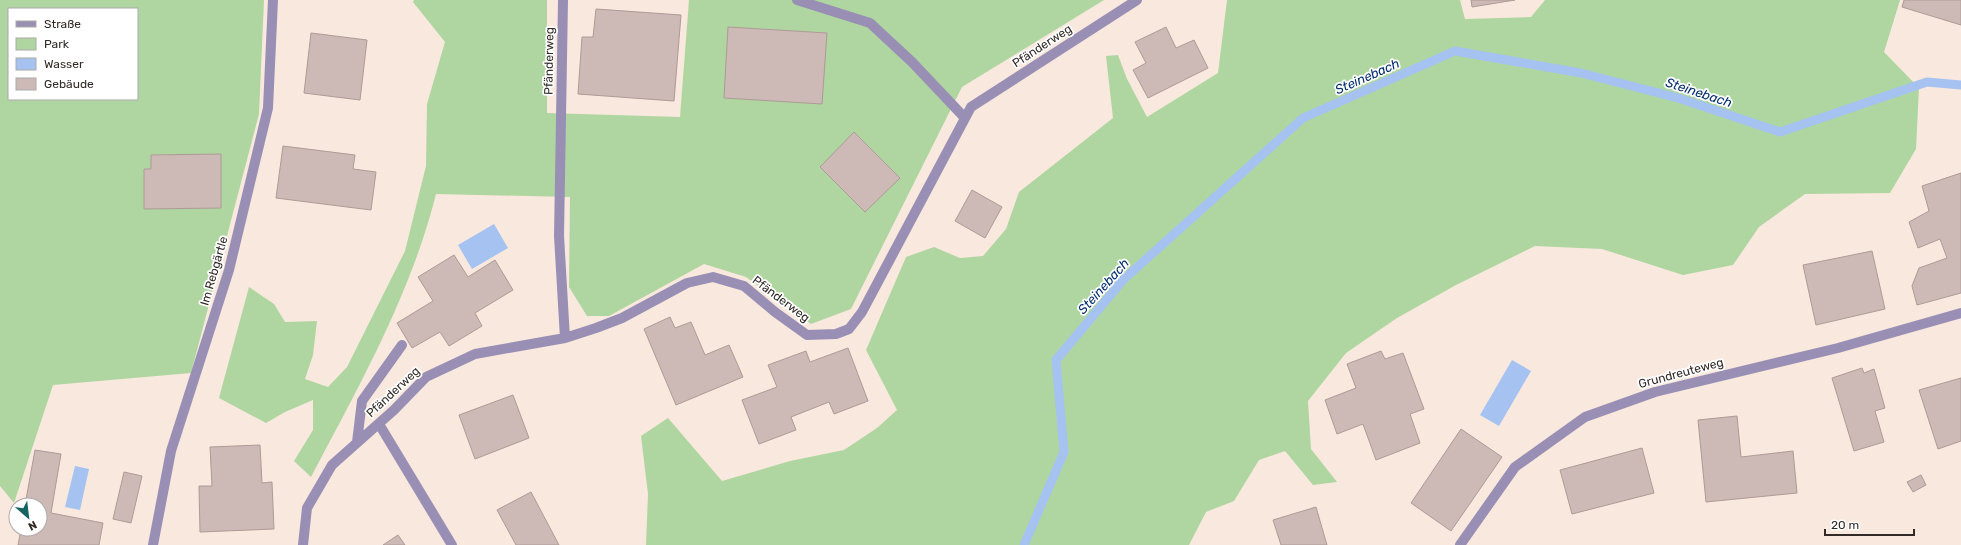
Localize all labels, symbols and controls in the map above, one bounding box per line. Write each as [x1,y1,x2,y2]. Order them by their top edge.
legend [8,8,138,100]
text: Straße [44,17,81,31]
street label: Pfänderweg [1010,22,1074,70]
street label: Pfänderweg [541,27,557,95]
text: Park [44,37,70,51]
water label: Steinebach [1333,56,1402,97]
text: Wasser [44,57,84,71]
water label: Steinebach [1664,75,1734,110]
text: Gebäude [44,77,94,91]
street label: Im Rebgärtle [197,235,231,307]
water label: Steinebach [1075,256,1132,317]
street label: Pfänderweg [750,273,812,325]
street label: Grundreuteweg [1637,355,1725,391]
street label: Pfänderweg [363,364,423,420]
north arrow [8,497,48,537]
scale bar [1825,511,1914,537]
text: N [26,518,39,533]
text: 20 m [1831,518,1859,532]

